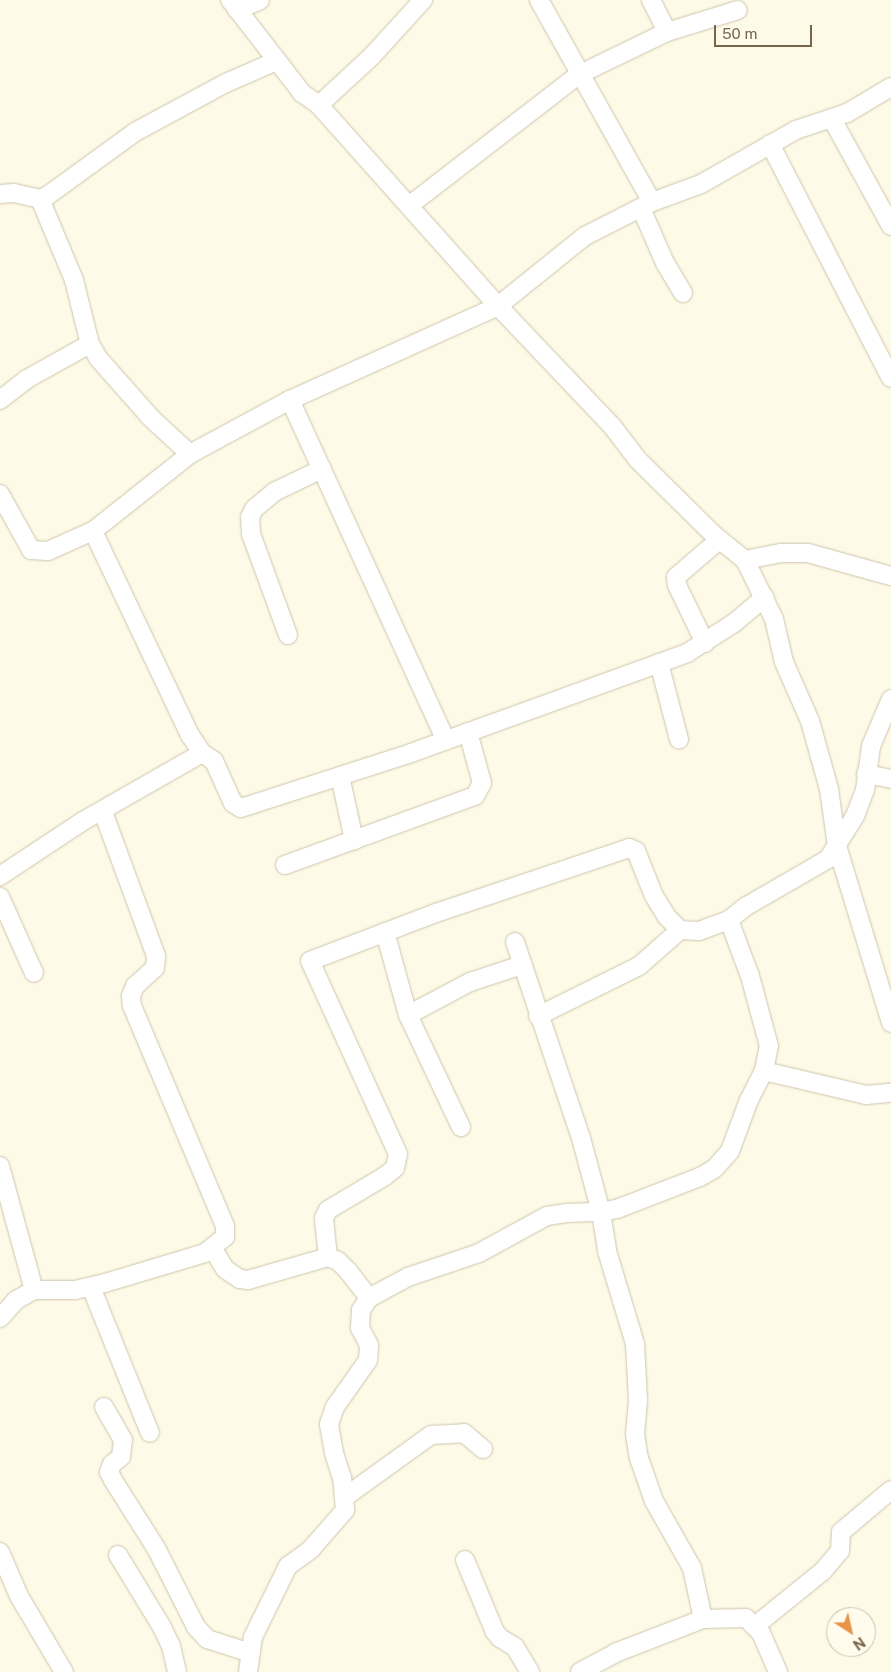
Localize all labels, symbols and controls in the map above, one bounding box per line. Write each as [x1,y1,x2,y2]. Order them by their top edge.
scale bar [716,15,814,47]
text: 50 m [722,25,757,42]
north arrow [826,1607,876,1657]
text: N [850,1634,868,1653]

